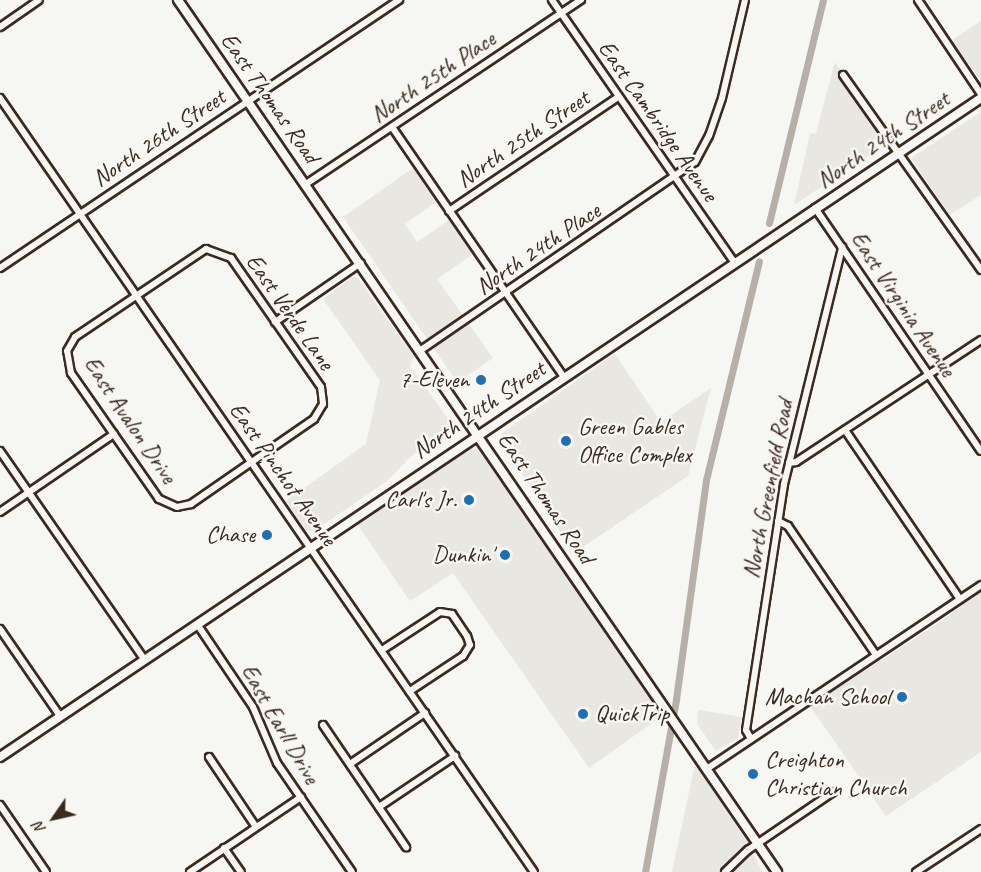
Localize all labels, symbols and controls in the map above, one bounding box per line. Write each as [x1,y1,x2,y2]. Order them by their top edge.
street label: North 25th Place [365,25,501,129]
street label: East Thomas Road [214,26,326,170]
street label: East Cambridge Avenue [592,35,724,207]
street label: North 26th Street [87,83,231,193]
street label: North 25th Street [451,84,595,194]
street label: North 24th Street [811,85,955,195]
street label: North 24th Place [470,197,606,301]
street label: East Virginia Avenue [844,226,962,382]
street label: East Verde Lane [240,248,340,376]
street label: East Avalon Drive [77,351,183,489]
street label: North 24th Street [407,355,551,465]
place label: 7-Eleven [399,366,469,394]
marker: 7-Eleven [474,373,488,387]
street label: East Pinchot Avenue [223,397,343,551]
street label: North Greenfield Road [737,397,799,581]
place label: Green Gables Office Complex [578,413,690,469]
street label: East Thomas Road [491,426,601,570]
marker: Green Gables Office Complex [559,434,573,448]
place label: Carl's Jr. [385,486,457,514]
marker: Carl's Jr. [462,493,476,507]
place label: Chase [206,521,255,549]
marker: Chase [260,528,274,542]
place label: Dunkin' [433,541,493,569]
marker: Dunkin' [498,548,512,562]
street label: East Earll Drive [234,659,326,789]
place label: Machan School [765,683,890,711]
marker: Machan School [895,690,909,704]
place label: QuickTrip [595,700,669,728]
marker: QuickTrip [576,707,590,721]
place label: Creighton Christian Church [765,746,908,802]
marker: Creighton Christian Church [746,767,760,781]
north arrow [24,788,84,848]
text: N [28,818,50,838]

